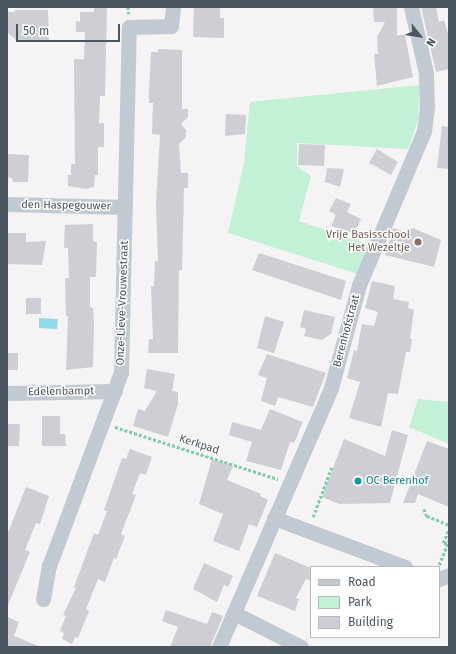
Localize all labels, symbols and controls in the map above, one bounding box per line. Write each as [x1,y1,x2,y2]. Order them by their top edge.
scale bar [18,16,122,42]
north arrow [400,16,440,56]
text: 50 m [23,24,49,38]
text: N [423,36,438,49]
street label: den Haspegouwer [21,199,111,213]
place label: Vrije Basisschool Het Wezeltje [326,229,410,255]
marker: Vrije Basisschool Het Wezeltje [413,237,423,247]
street label: Onze-Lieve-Vrouwestraat [114,240,132,366]
street label: Berenhofstraat [331,293,363,369]
street label: Edelenbampt [28,385,94,399]
street label: Kerkpad [177,432,221,458]
place label: OC Berenhof [366,474,428,488]
marker: OC Berenhof [353,476,363,486]
legend [310,566,440,638]
text: Road [348,575,376,589]
text: Park [348,595,372,609]
text: Building [348,615,393,629]

